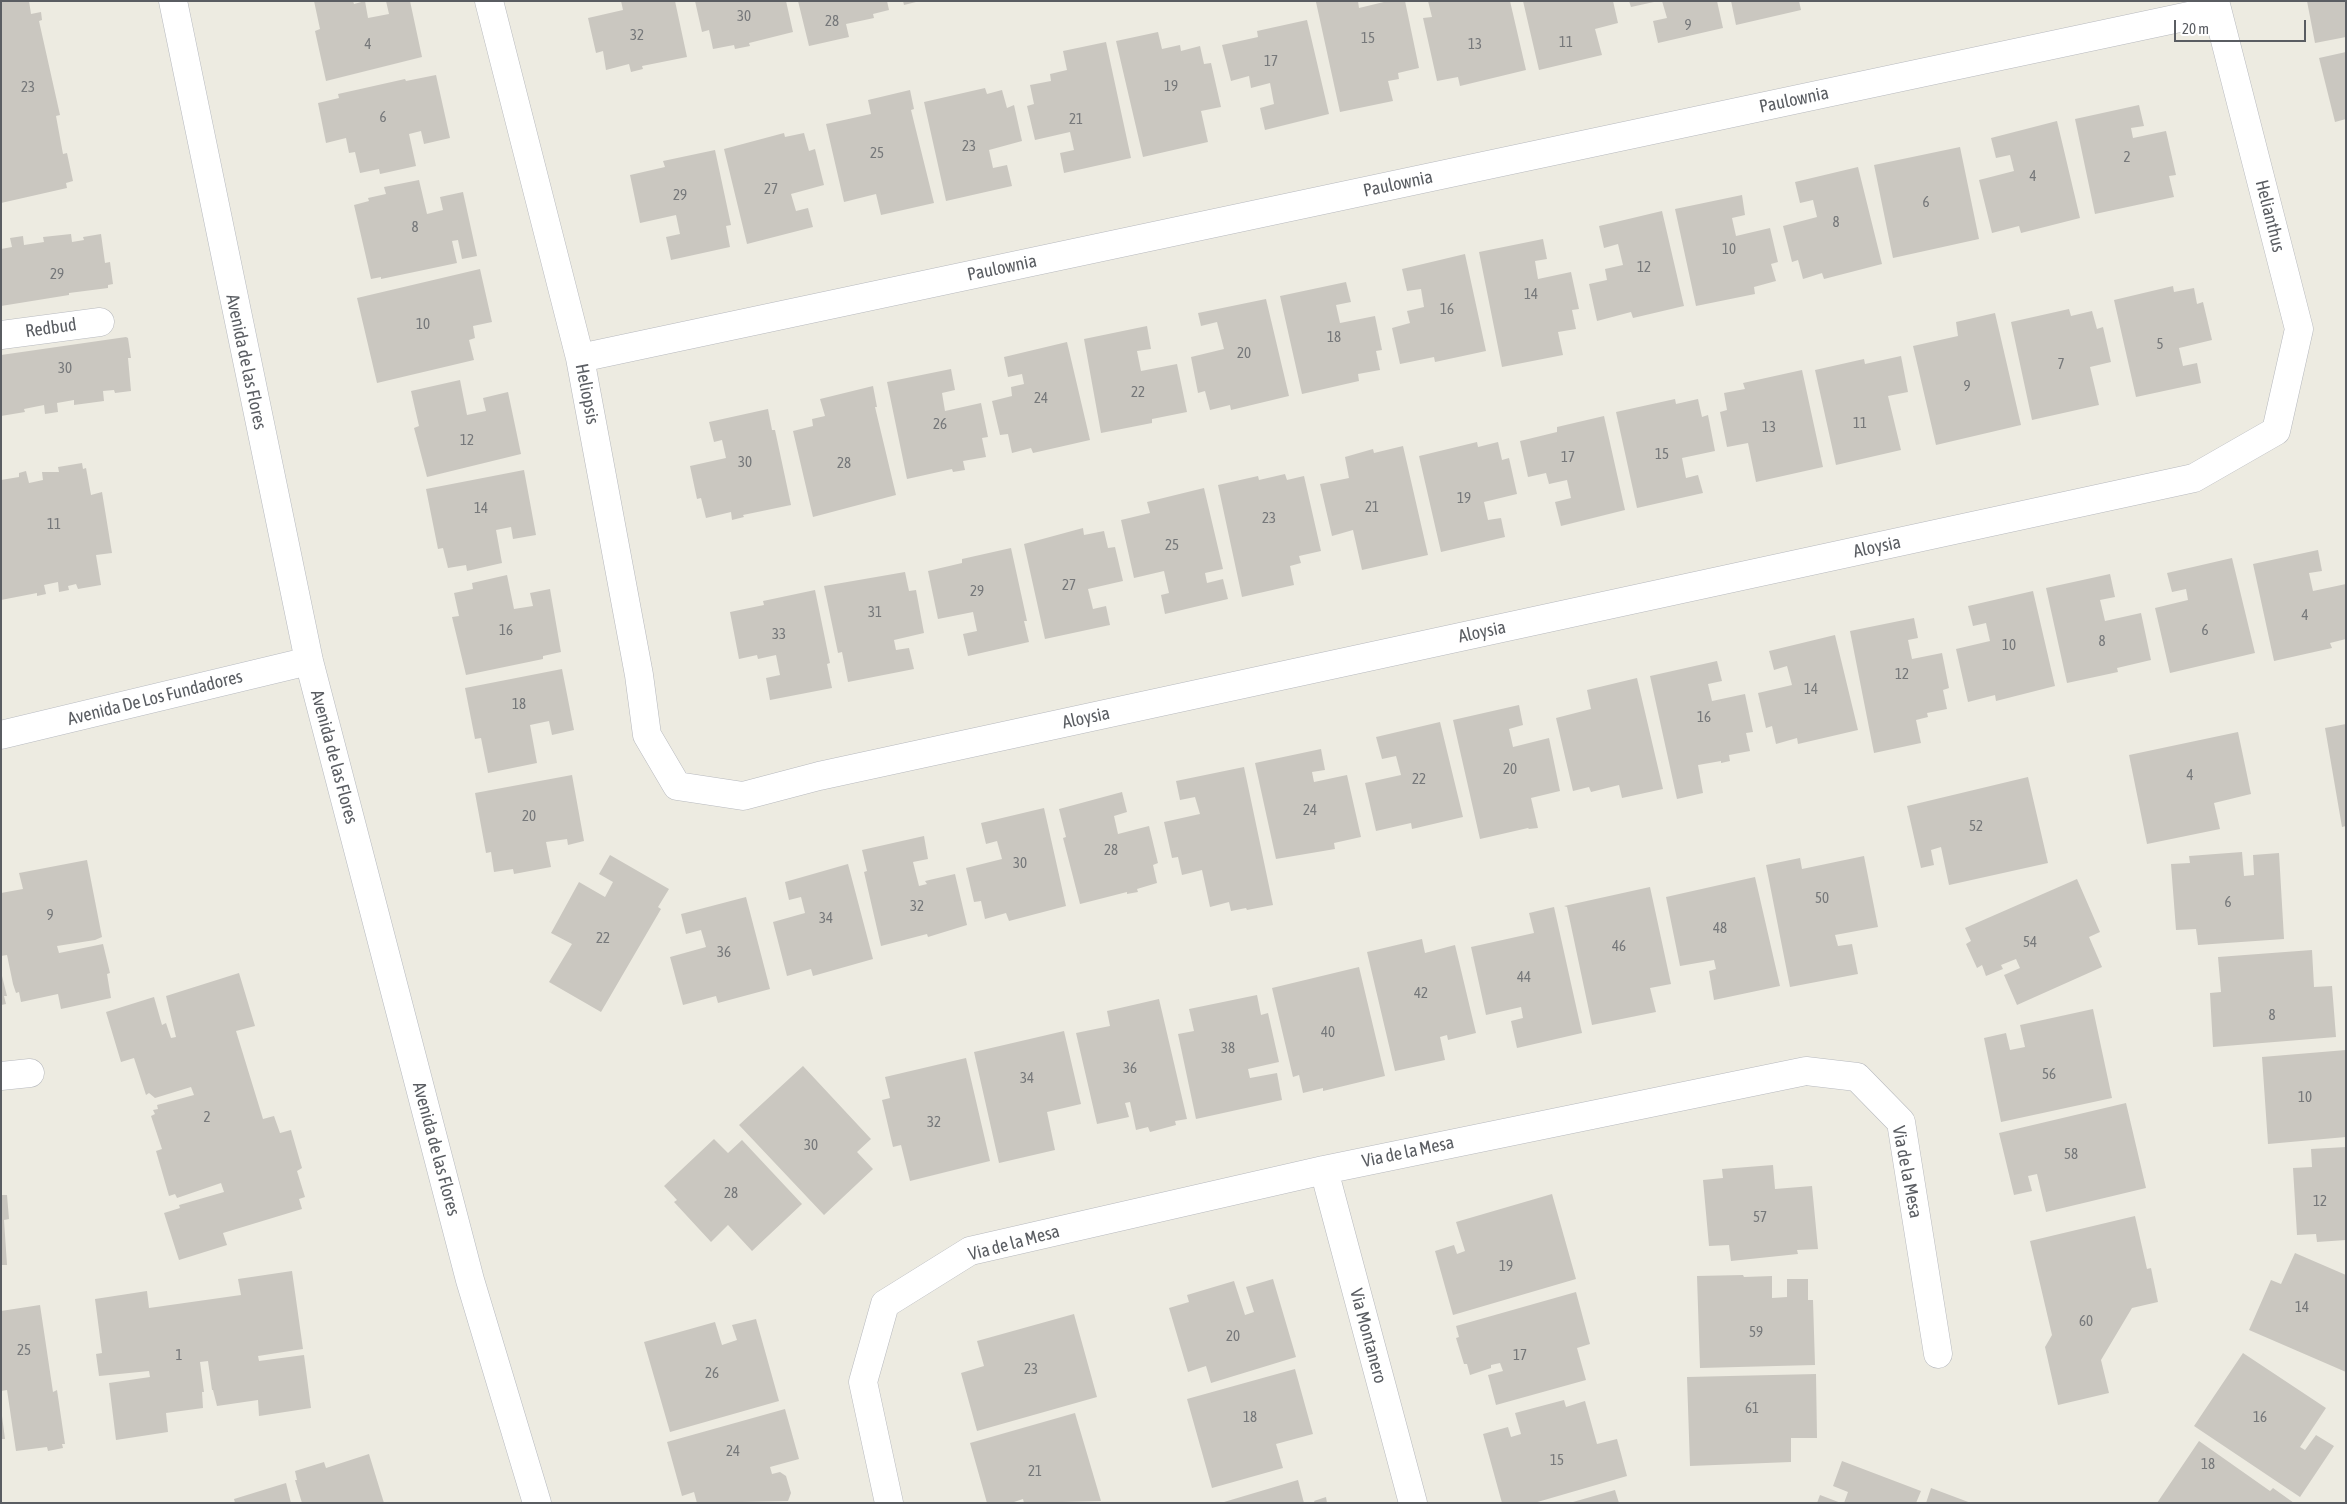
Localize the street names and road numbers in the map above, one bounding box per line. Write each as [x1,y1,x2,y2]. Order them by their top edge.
street label: Paulownia [1757,82,1831,118]
street label: Paulownia [1361,166,1435,202]
street label: Helianthus [2251,178,2289,254]
street label: Paulownia [965,250,1039,286]
street label: Avenida de las Flores [221,292,271,432]
street label: Redbud [24,314,78,342]
street label: Heliopsis [571,362,603,426]
street label: Aloysia [1851,531,1903,563]
street label: Aloysia [1456,616,1508,648]
street label: Avenida De Los Fundadores [65,666,245,730]
street label: Avenida de las Flores [306,688,362,826]
street label: Aloysia [1060,702,1112,734]
street label: Avenida de las Flores [408,1080,464,1218]
street label: Via de la Mesa [1887,1124,1927,1220]
street label: Via de la Mesa [1360,1132,1456,1172]
street label: Via de la Mesa [966,1220,1062,1266]
street label: Via Montanero [1345,1286,1391,1386]

